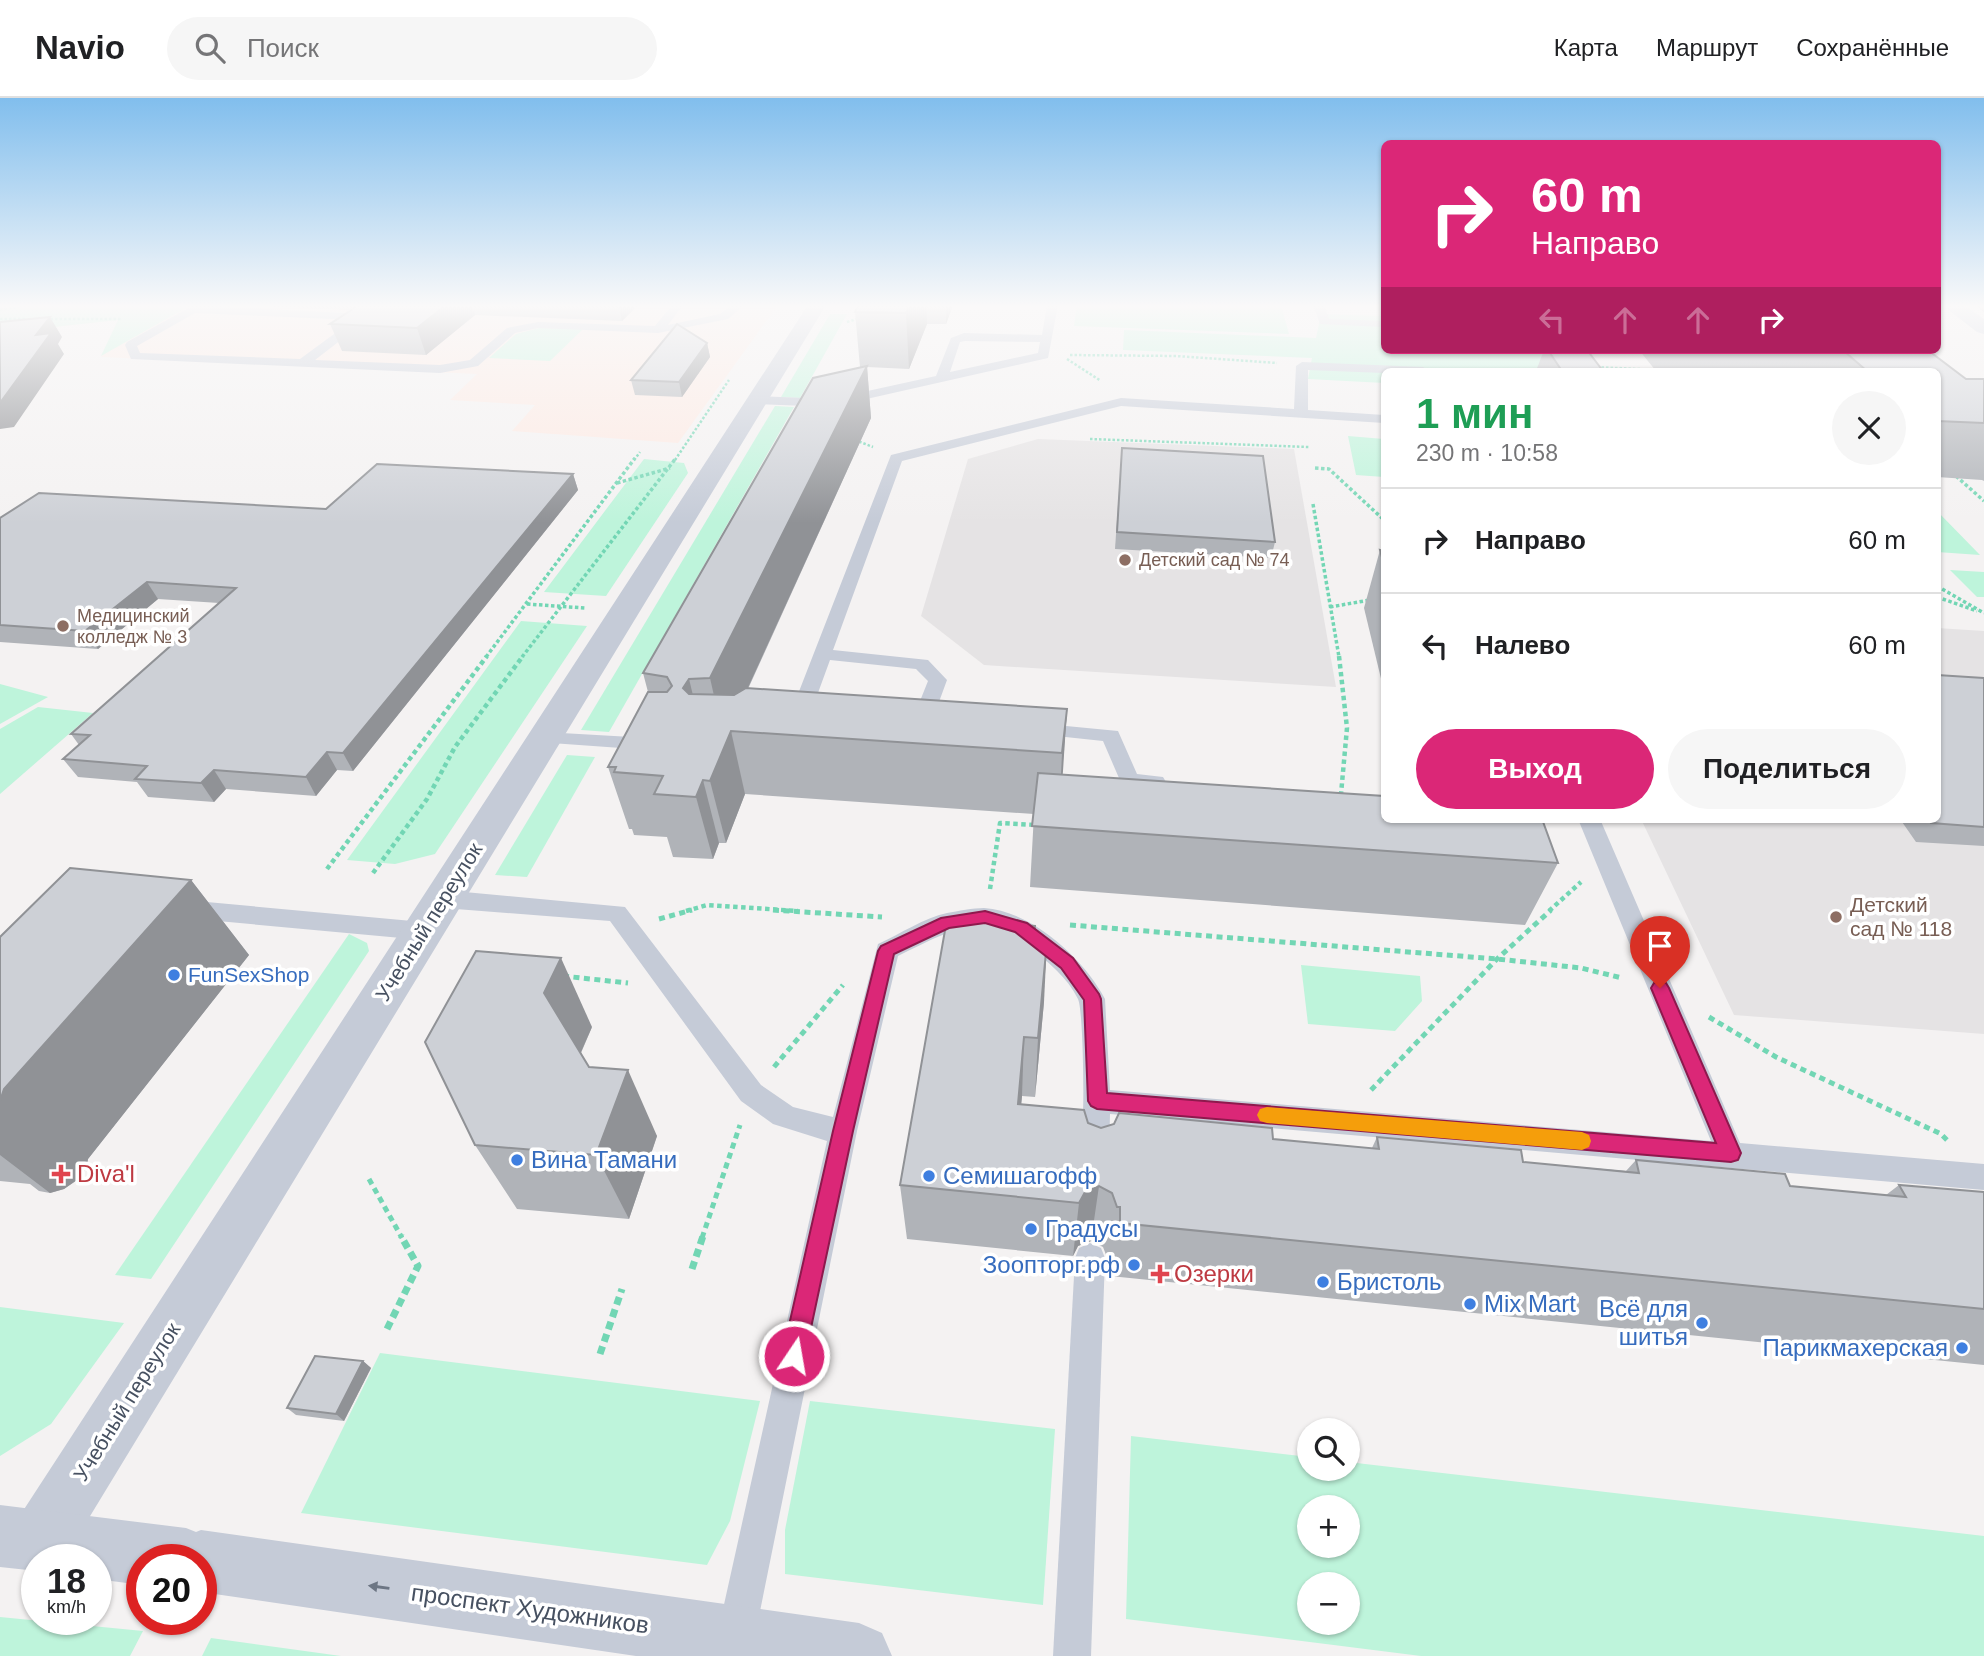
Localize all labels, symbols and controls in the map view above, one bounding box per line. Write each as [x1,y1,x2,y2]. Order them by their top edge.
search box [167,17,657,80]
text: Navio [35,29,125,66]
icon: search [191,29,229,67]
text: Поиск [247,33,319,63]
text: Карта [1554,34,1618,61]
text: Маршрут [1656,34,1758,61]
text: Сохранённые [1796,34,1949,61]
icon: right [1416,168,1507,259]
text: 60 m [1531,168,1643,222]
text: Направо [1531,225,1659,261]
icon: left [1533,301,1571,339]
icon: ahead [1606,301,1644,339]
icon: ahead [1679,301,1717,339]
icon: right [1752,301,1790,339]
text: 1 мин [1416,390,1533,437]
button: close [1832,391,1906,465]
text: 230 m · 10:58 [1416,440,1558,466]
icon: right [1416,522,1454,560]
text: Направо [1475,525,1586,555]
text: 60 m [1848,525,1906,555]
place label: Детский сад № 74 [1139,550,1289,570]
marker: Детский сад № 74 [1117,552,1133,568]
place label: Медицинский колледж № 3 [77,606,190,647]
marker: Медицинский колледж № 3 [55,618,71,634]
icon: left [1416,627,1454,665]
text: Налево [1475,630,1570,660]
text: 60 m [1848,630,1906,660]
button: Выход [1416,729,1654,809]
button: Поделиться [1668,729,1906,809]
street label: Учебный переулок [371,838,487,1005]
place label: Детский сад № 118 [1850,893,1952,940]
marker: Детский сад № 118 [1828,909,1844,925]
pin [1630,916,1690,988]
icon: arrive [1641,927,1679,965]
place label: FunSexShop [188,963,309,986]
marker: FunSexShop [166,967,182,983]
place label: Вина Тамани [531,1146,677,1173]
marker: Вина Тамани [509,1152,525,1168]
place label: Diva'l [77,1160,135,1187]
place label: Семишагофф [943,1162,1097,1189]
marker: Diva'l [51,1164,71,1184]
marker: Семишагофф [921,1168,937,1184]
place label: Градусы [1045,1215,1138,1242]
marker: Градусы [1023,1221,1039,1237]
place label: Зоопторг.рф [983,1251,1120,1278]
marker: Зоопторг.рф [1126,1257,1142,1273]
place label: Озерки [1174,1260,1254,1287]
marker: Озерки [1152,1266,1168,1282]
place label: Бристоль [1337,1268,1442,1295]
marker: Бристоль [1315,1274,1331,1290]
place label: Mix Mart [1484,1290,1576,1317]
place label: Всё для шитья [1599,1295,1688,1350]
marker: Mix Mart [1462,1296,1478,1312]
marker: Всё для шитья [1694,1315,1710,1331]
street label: Учебный переулок [69,1318,185,1485]
position arrow [757,1319,831,1393]
place label: Парикмахерская [1763,1334,1948,1361]
marker: Парикмахерская [1954,1340,1970,1356]
map controls [1297,1418,1360,1635]
button: search [1297,1418,1360,1481]
button: + [1297,1495,1360,1558]
speed limit sign: 20 [126,1544,217,1635]
text: 18 [47,1561,86,1600]
button: − [1297,1572,1360,1635]
street label: проспект Художников [409,1578,651,1639]
one-way arrow [368,1581,390,1592]
text: km/h [47,1597,86,1617]

